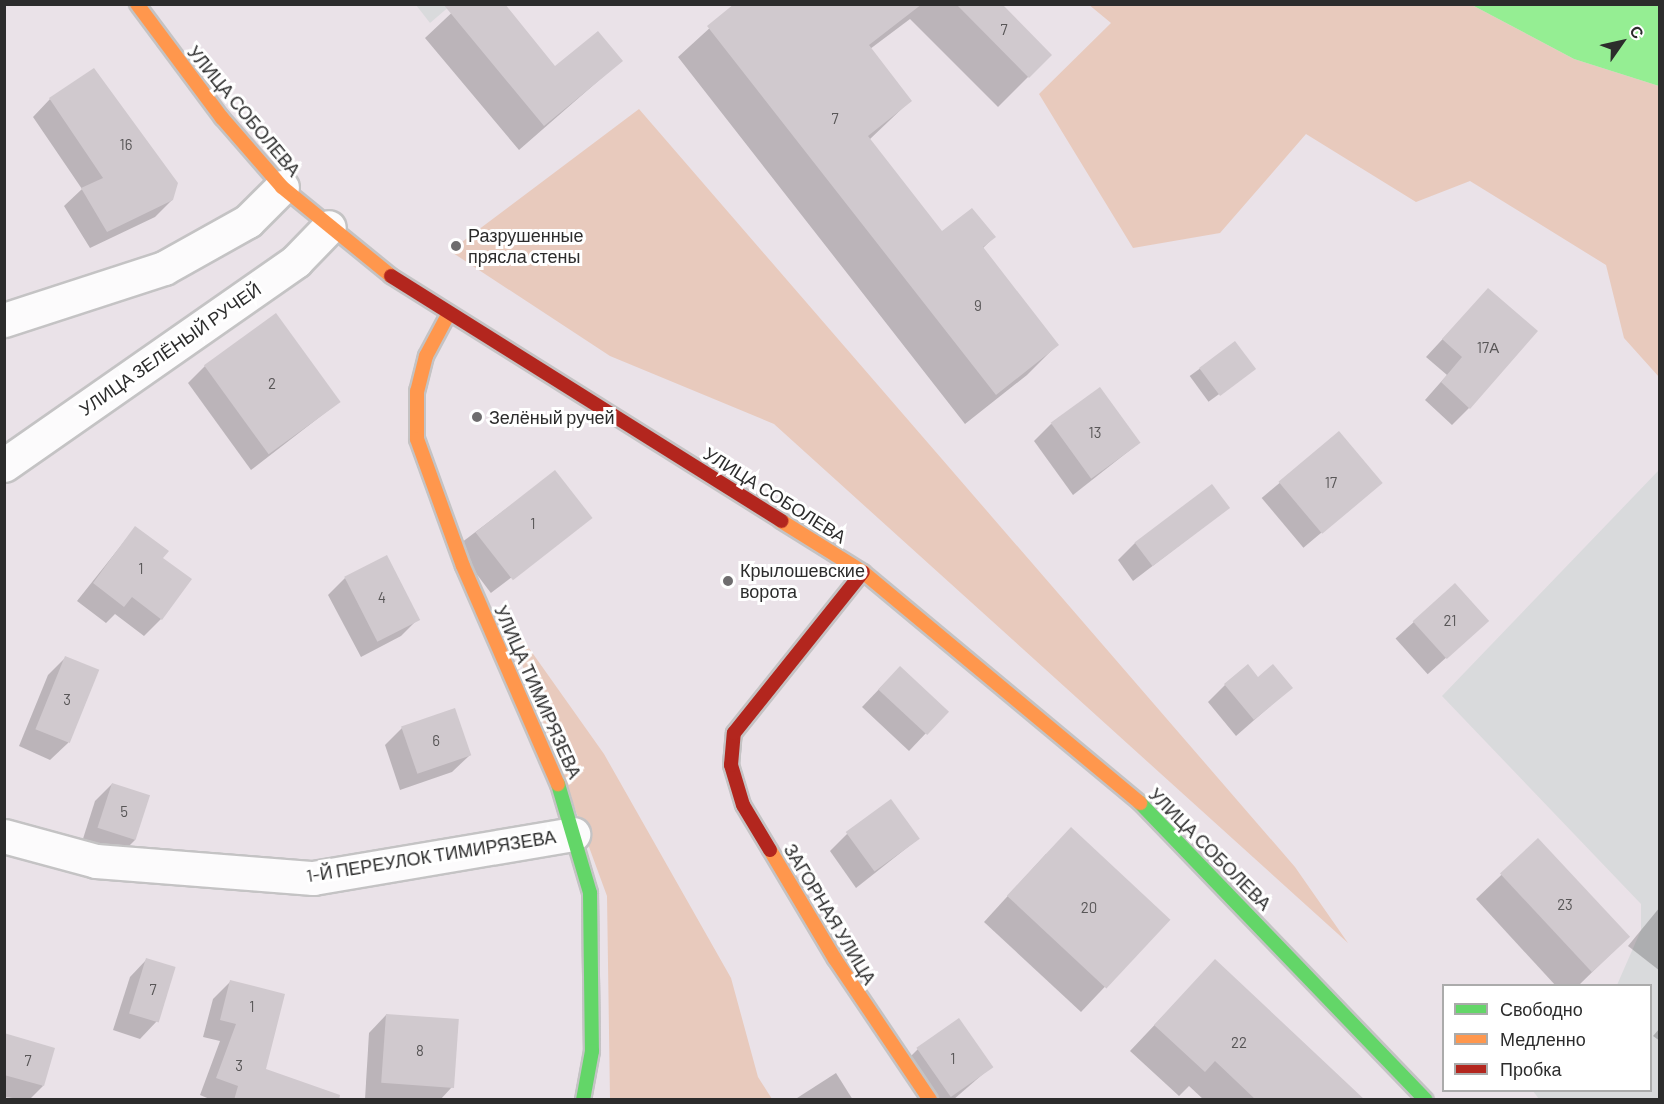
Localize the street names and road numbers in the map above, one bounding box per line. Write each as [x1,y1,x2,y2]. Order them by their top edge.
street label: УЛИЦА СОБОЛЕВА [183,41,305,181]
street label: УЛИЦА ЗЕЛЁНЫЙ РУЧЕЙ [75,278,265,420]
street label: УЛИЦА СОБОЛЕВА [700,442,850,548]
street label: УЛИЦА ТИМИРЯЗЕВА [490,602,586,782]
street label: УЛИЦА СОБОЛЕВА [1144,783,1276,915]
street label: 1-Й ПЕРЕУЛОК ТИМИРЯЗЕВА [305,826,557,886]
street label: ЗАГОРНАЯ УЛИЦА [780,840,880,988]

